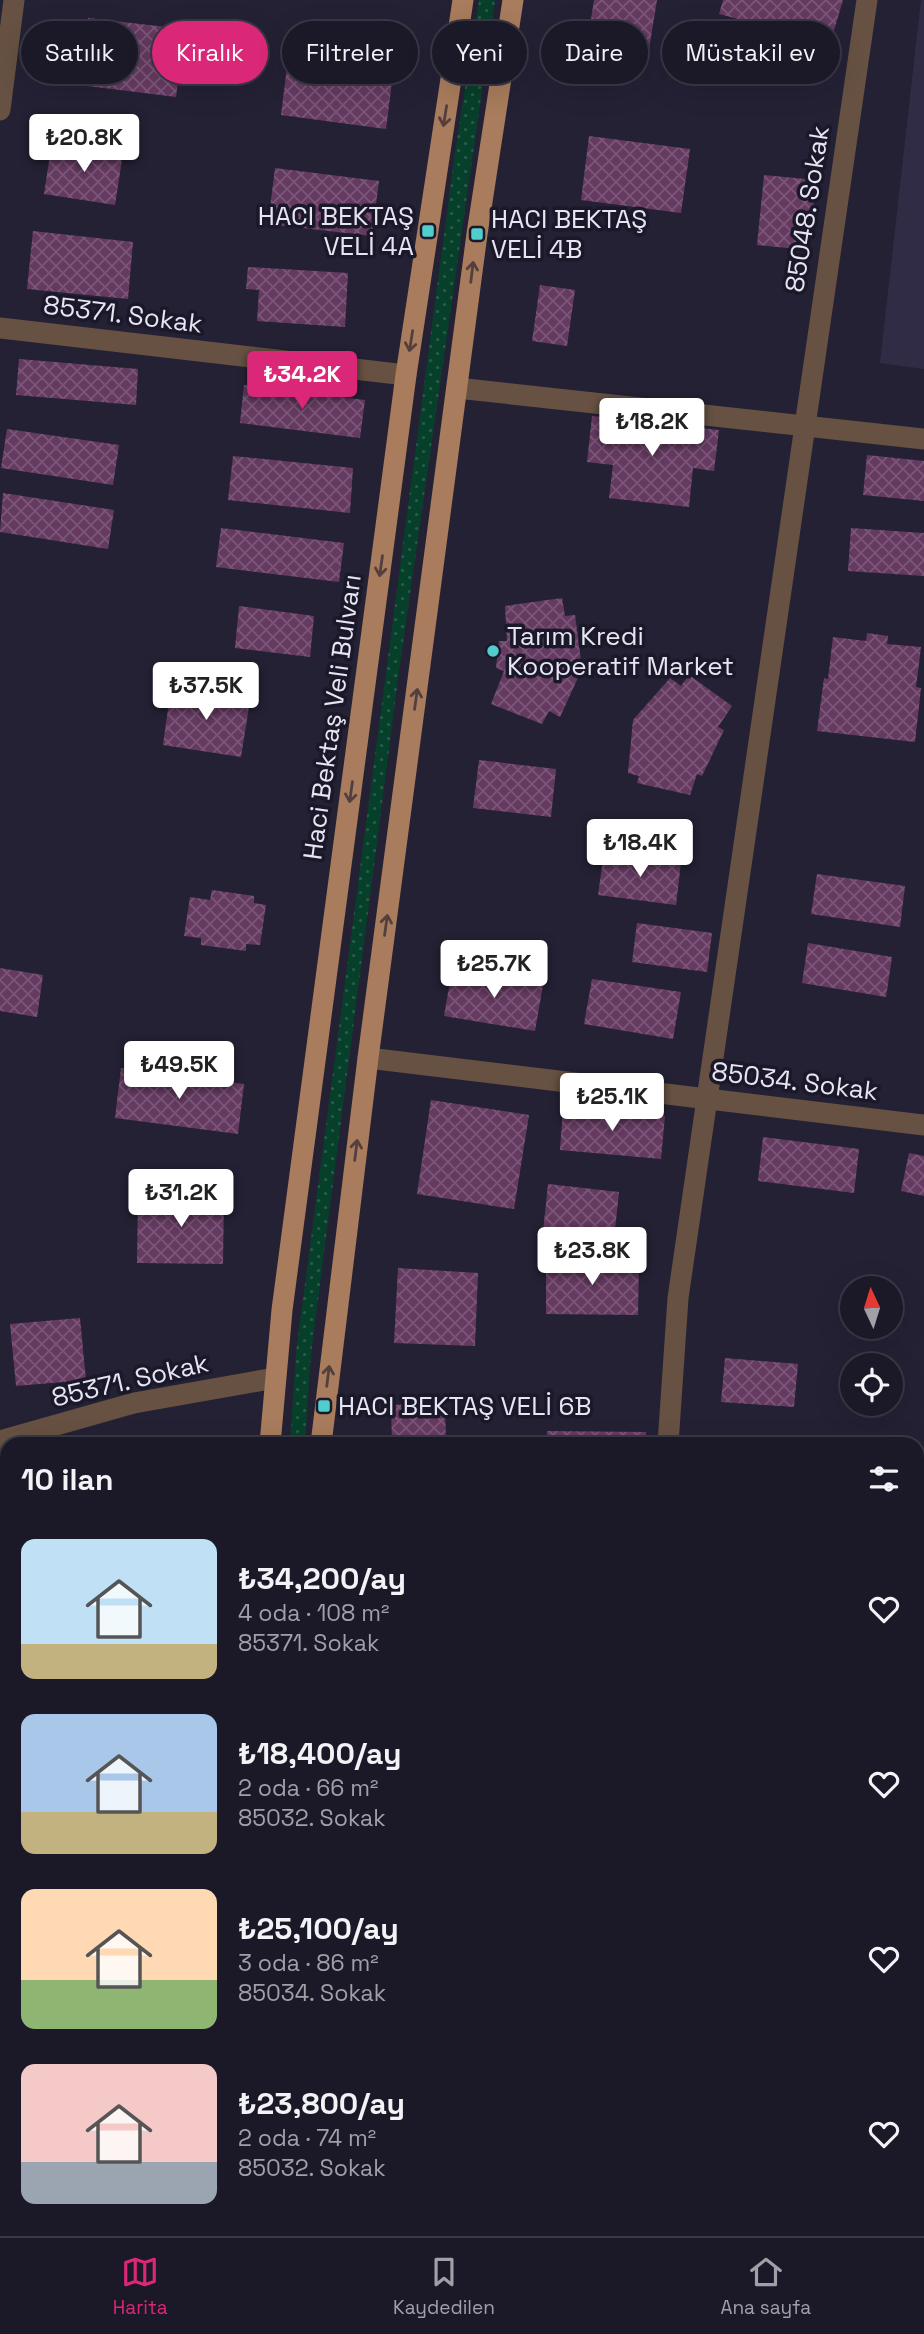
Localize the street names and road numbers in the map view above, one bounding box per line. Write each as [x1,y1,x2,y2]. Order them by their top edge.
street label: 85048. Sokak [777,123,837,295]
street label: 85371. Sokak [42,287,204,341]
street label: Haci Bektaş Veli Bulvarı [295,572,369,862]
street label: 85034. Sokak [710,1054,880,1108]
street label: 85371. Sokak [48,1345,212,1415]

